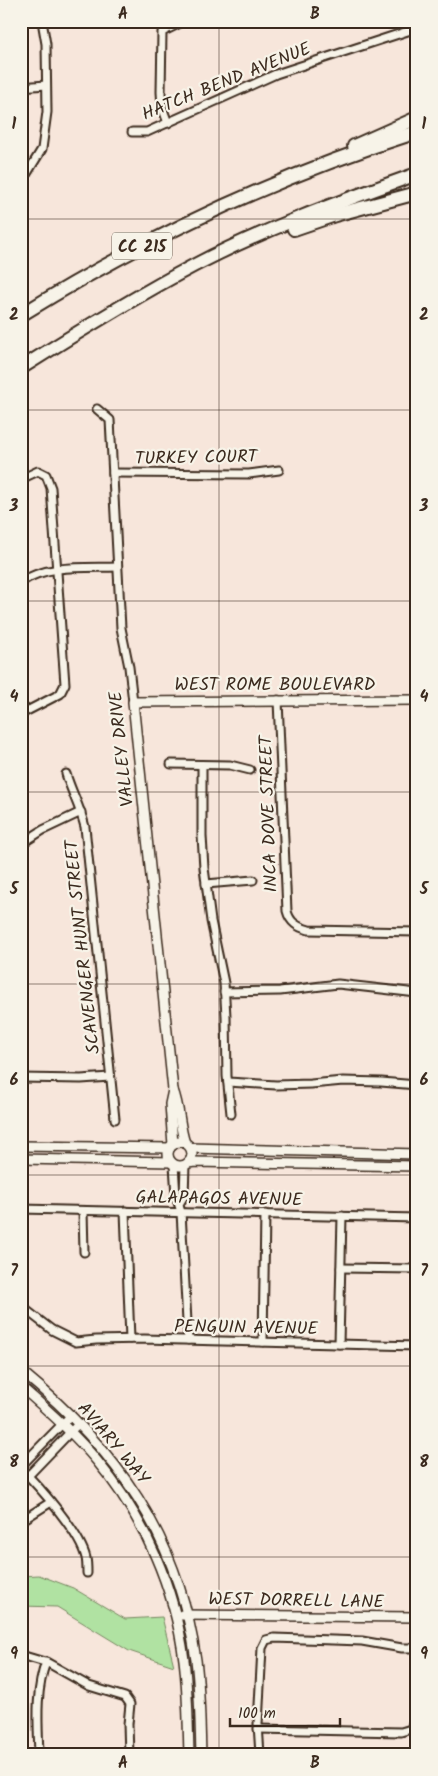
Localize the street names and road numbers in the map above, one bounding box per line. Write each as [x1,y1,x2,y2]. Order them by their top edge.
street label: HATCH BEND AVENUE [138,35,316,130]
road number: CC 215 [112,232,172,260]
street label: TURKEY COURT [135,443,259,474]
street label: WEST ROME BOULEVARD [175,671,376,700]
street label: VALLEY DRIVE [102,689,143,808]
street label: INCA DOVE STREET [252,734,287,893]
street label: SCAVENGER HUNT STREET [58,837,109,1055]
street label: GALAPAGOS AVENUE [135,1184,303,1215]
street label: PENGUIN AVENUE [174,1313,319,1344]
street label: AVIARY WAY [69,1396,157,1492]
street label: WEST DORRELL LANE [208,1585,384,1618]

